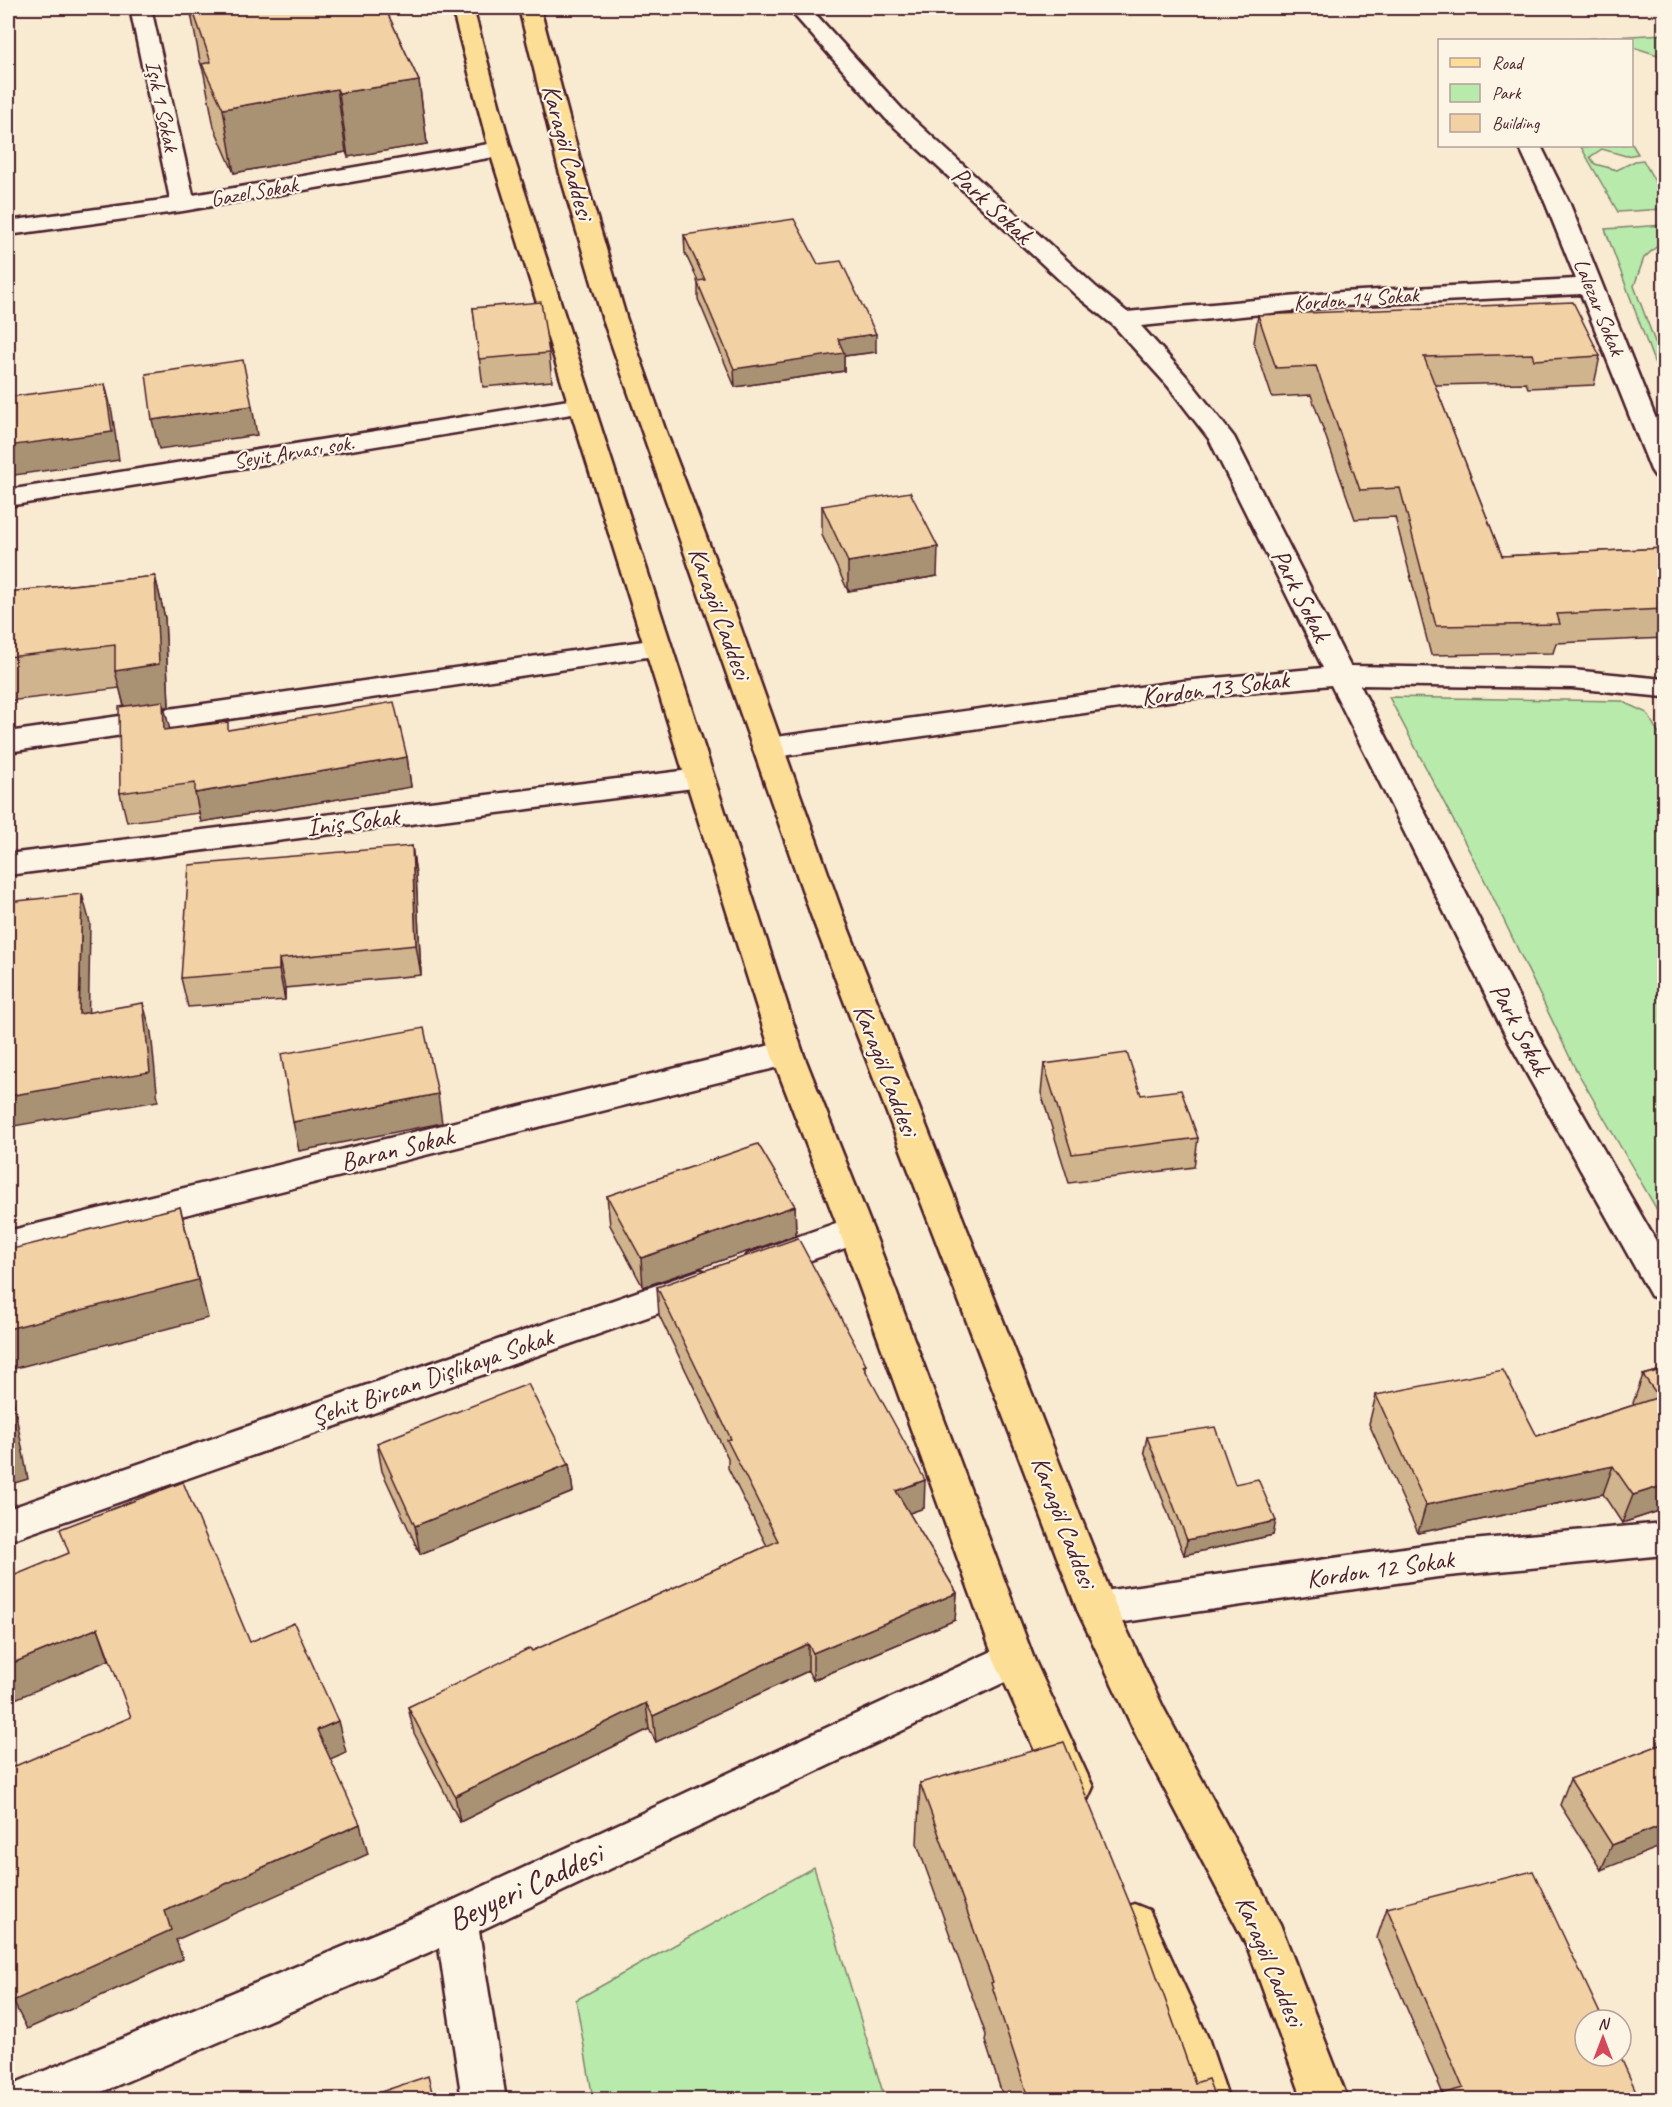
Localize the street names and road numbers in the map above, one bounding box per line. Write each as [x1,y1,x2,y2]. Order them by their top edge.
street label: Işık 1 Sokak [139,58,186,156]
street label: Karagöl Caddesi [534,81,603,226]
street label: Park Sokak [945,159,1041,253]
street label: Gazel Sokak [208,170,301,213]
street label: Lalezar Sokak [1567,254,1632,361]
street label: Kordon 14 Sokak [1292,281,1421,317]
street label: Seyit Arvası sok. [232,429,357,475]
street label: Karagöl Caddesi [681,542,760,687]
street label: Park Sokak [1264,543,1339,649]
street label: Kordon 13 Sokak [1139,662,1292,713]
street label: İniş Sokak [305,800,403,844]
street label: Park Sokak [1482,978,1559,1083]
street label: Karagöl Caddesi [846,999,927,1143]
street label: Baran Sokak [337,1118,459,1179]
street label: Şehit Bircan Dişlikaya Sokak [307,1320,559,1434]
street label: Karagöl Caddesi [1024,1451,1105,1595]
street label: Kordon 12 Sokak [1304,1542,1457,1596]
street label: Beyyeri Caddesi [441,1832,613,1941]
street label: Karagöl Caddesi [1228,1891,1313,2034]

